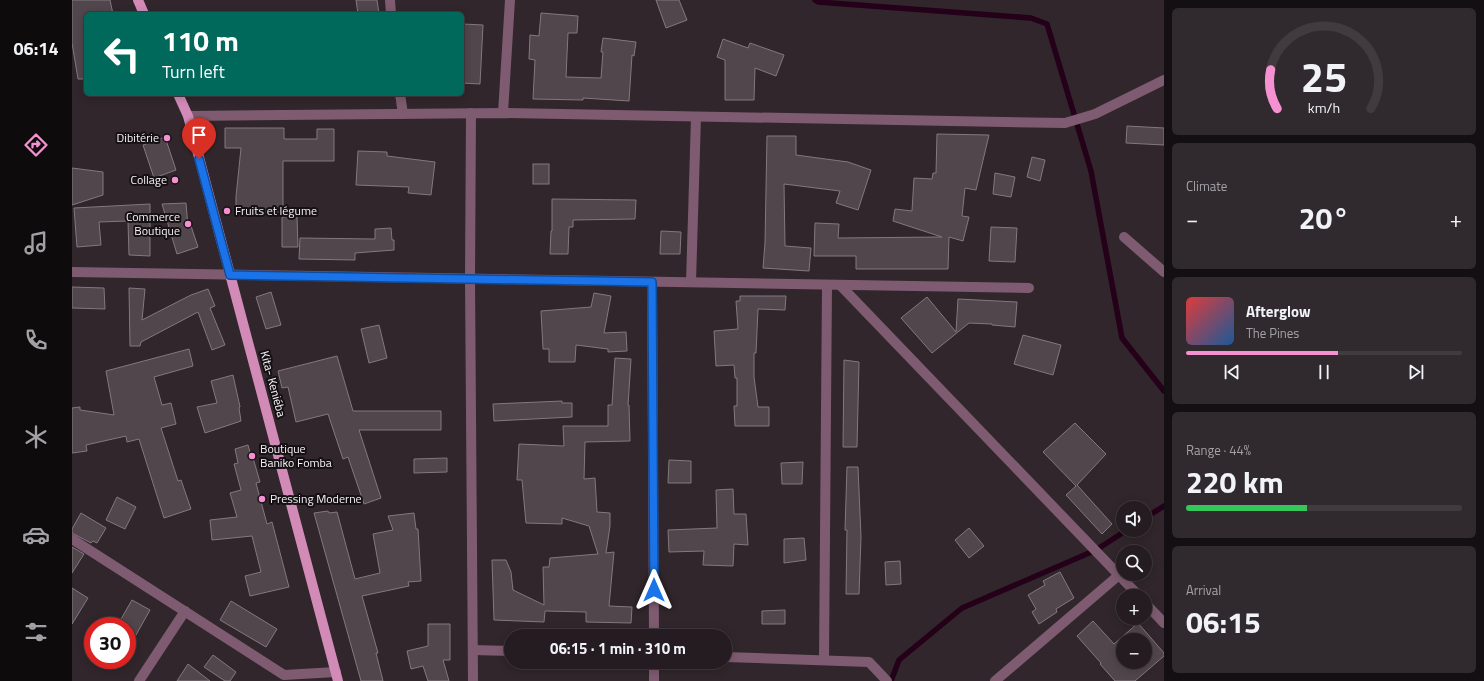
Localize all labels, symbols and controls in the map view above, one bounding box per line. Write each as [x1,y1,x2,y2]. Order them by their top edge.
text: 110 m [162,19,239,62]
icon: left [96,28,148,80]
text: 06:14 [14,35,58,62]
text: 25 [1301,45,1347,108]
text: Turn left [162,58,225,85]
text: km/h [1308,97,1340,119]
pin [182,118,216,159]
icon: arrive [188,124,210,146]
place label: Dibitérie [117,128,159,147]
icon: directions [22,131,50,159]
marker: Dibitérie [162,133,172,143]
place label: Collage [130,170,167,189]
marker: Collage [170,175,180,185]
text: Climate [1186,176,1227,196]
text: 20° [1299,195,1349,241]
place label: Fruits et légume [235,201,317,220]
text: − [1186,202,1198,236]
text: + [1450,202,1462,236]
marker: Fruits et légume [222,206,232,216]
place label: Commerce Boutique [126,207,180,240]
marker: Commerce Boutique [183,219,193,229]
icon: music [22,229,50,257]
text: Afterglow [1246,300,1311,323]
text: The Pines [1246,323,1299,343]
icon: phone [22,326,50,354]
street label: Kita- Keniéba [256,349,291,419]
icon: previous [1221,361,1243,383]
icon: pause [1313,361,1335,383]
icon: next [1405,361,1427,383]
icon: climate [22,423,50,451]
place label: Boutique Baniko Fomba [260,439,332,472]
text: Range · 44% [1186,440,1251,460]
marker: Boutique Baniko Fomba [247,451,257,461]
text: 220 km [1186,459,1284,505]
place label: Pressing Moderne [270,489,362,508]
marker: Pressing Moderne [257,494,267,504]
map controls [1116,501,1152,669]
button: sound [1116,501,1152,537]
icon: car [22,521,50,549]
button: search [1116,545,1152,581]
position arrow [633,569,675,611]
text: Arrival [1186,580,1221,600]
button: + [1116,589,1152,625]
text: 06:15 [1186,599,1261,645]
speed limit sign: 30 [84,617,136,669]
icon: filters [22,618,50,646]
button: − [1116,633,1152,669]
text: 06:15 · 1 min · 310 m [550,637,686,660]

